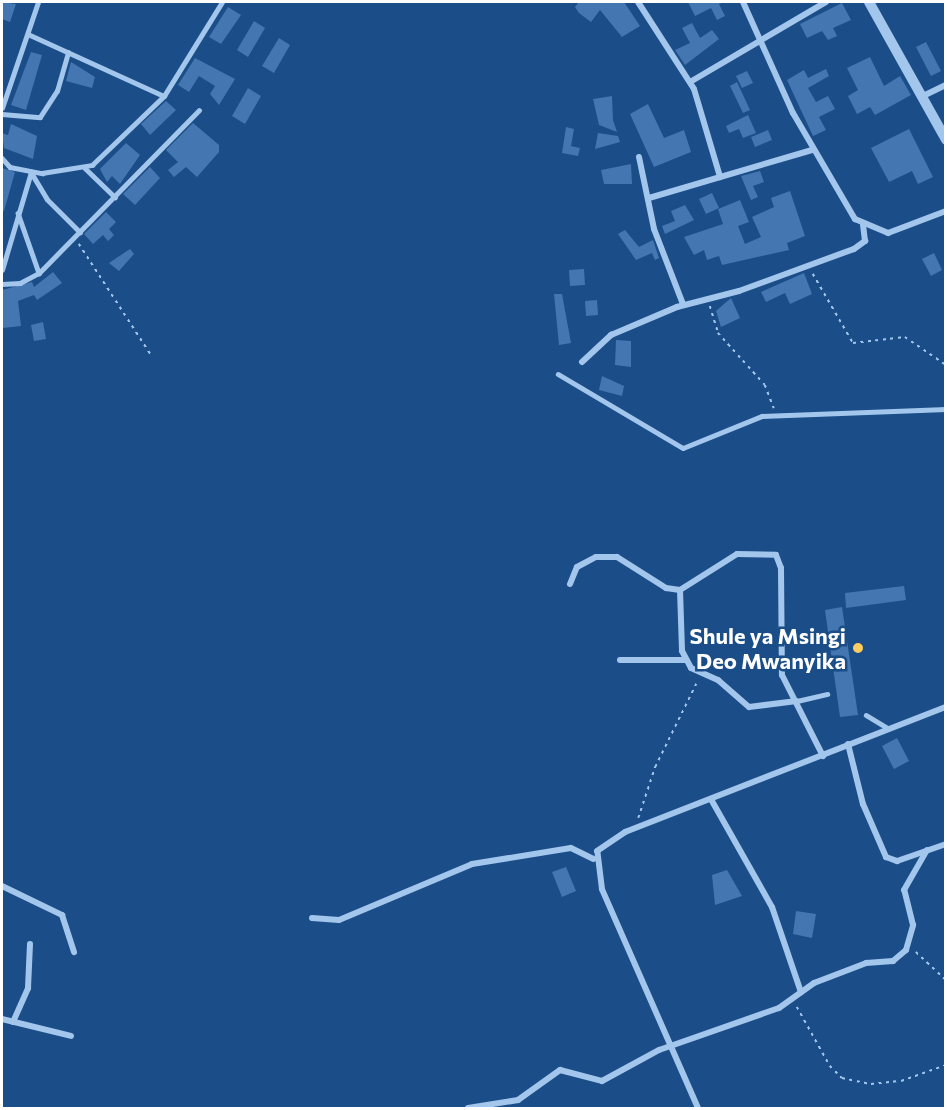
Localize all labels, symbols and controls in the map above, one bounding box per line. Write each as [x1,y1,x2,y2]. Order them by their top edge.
place label: Shule ya Msingi Deo Mwanyika [690,622,846,674]
marker: Shule ya Msingi Deo Mwanyika [851,641,865,655]

